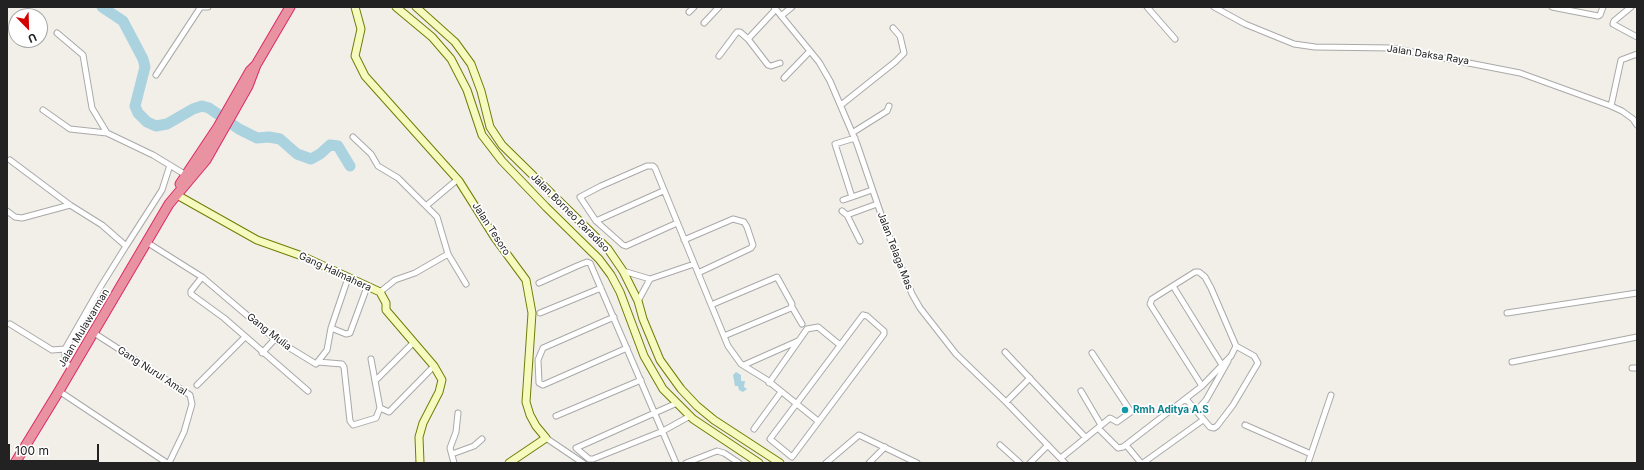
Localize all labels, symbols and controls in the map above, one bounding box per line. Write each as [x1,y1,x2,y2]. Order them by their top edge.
north arrow [8,8,48,48]
text: U [26,30,39,46]
street label: Jalan Daksa Raya [1386,43,1470,67]
street label: Jalan Borneo Paradiso [528,171,612,255]
street label: Jalan Tesoro [470,200,512,258]
street label: Jalan Telaga Mas [875,211,915,291]
street label: Gang Halmahera [297,250,373,294]
street label: Jalan Mulawarman [56,287,112,369]
street label: Gang Mulia [244,311,294,353]
street label: Gang Nurul Amal [115,344,189,398]
place label: Rmh Aditya A.S [1133,404,1209,416]
marker: Rmh Aditya A.S [1120,405,1130,415]
scale bar [10,436,101,462]
text: 100 m [15,443,49,458]

